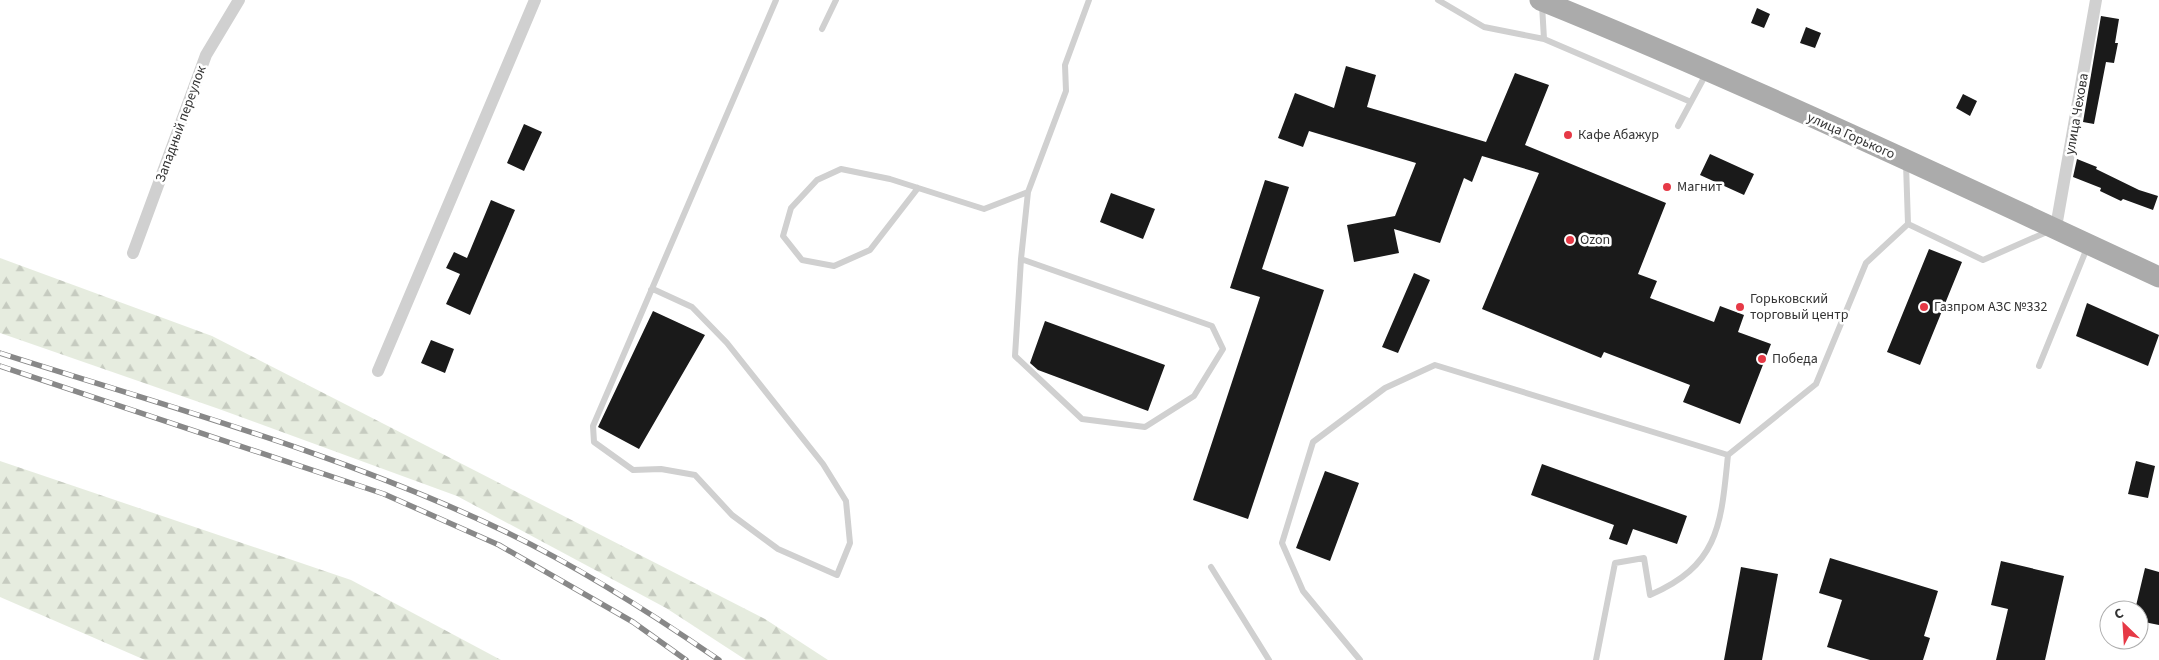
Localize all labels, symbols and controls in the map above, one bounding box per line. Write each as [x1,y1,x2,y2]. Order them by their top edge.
street label: Западный переулок [151,63,211,185]
street label: улица Чехова [2060,72,2094,156]
street label: улица Горького [1804,108,1898,164]
place label: Кафе Абажур [1578,125,1659,145]
marker: Кафе Абажур [1562,129,1574,141]
place label: Магнит [1677,177,1723,197]
marker: Магнит [1661,181,1673,193]
place label: Ozon [1580,230,1610,250]
marker: Ozon [1564,234,1576,246]
place label: Горьковский торговый центр [1750,289,1849,325]
place label: Газпром АЗС №332 [1934,297,2047,317]
marker: Горьковский торговый центр [1734,301,1746,313]
marker: Газпром АЗС №332 [1918,301,1930,313]
place label: Победа [1772,349,1818,369]
marker: Победа [1756,353,1768,365]
north arrow [2099,600,2149,650]
text: С [2111,603,2127,625]

